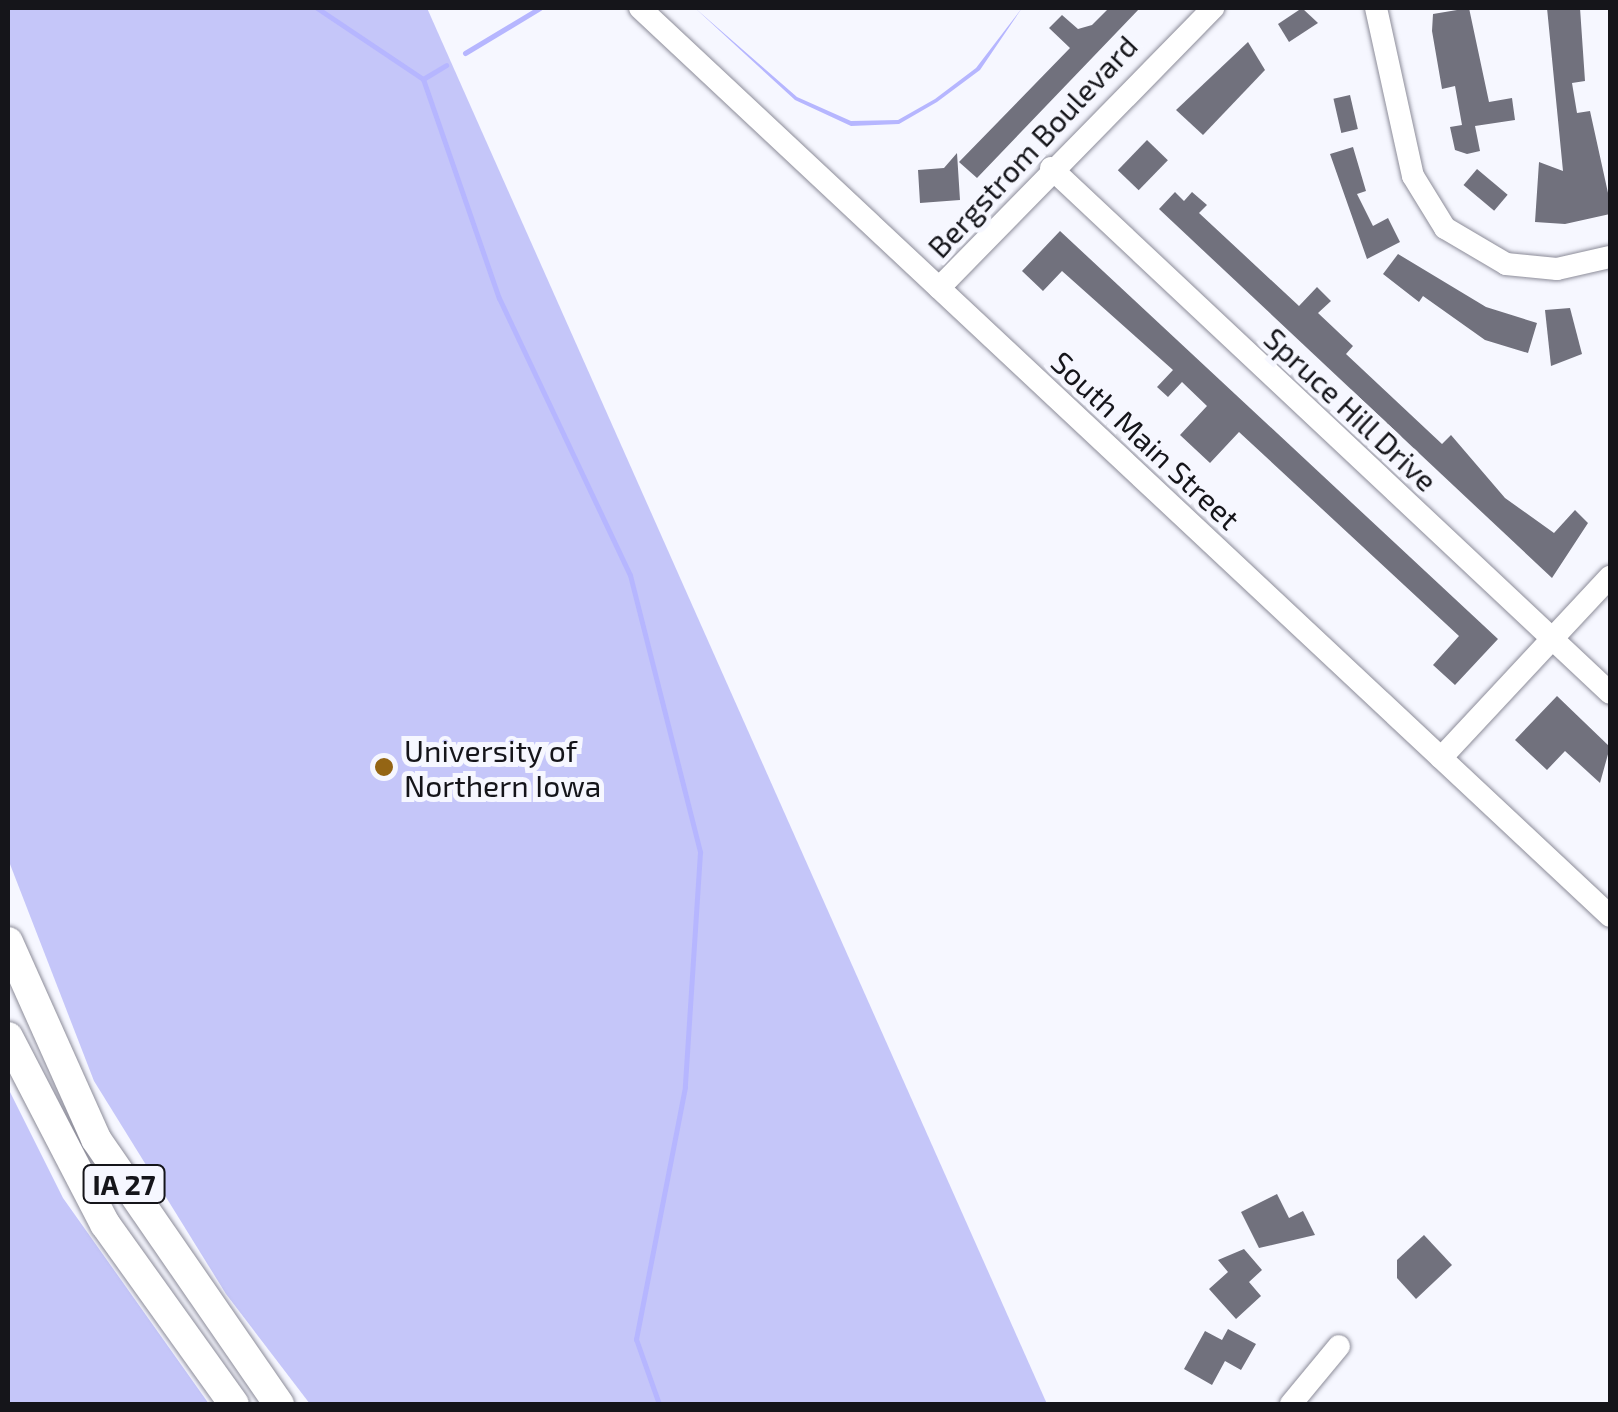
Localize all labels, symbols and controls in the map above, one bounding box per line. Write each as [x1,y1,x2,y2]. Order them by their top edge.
street label: Bergstrom Boulevard [920,27,1144,265]
street label: Spruce Hill Drive [1257,320,1445,498]
street label: South Main Street [1044,344,1248,536]
place label: University of Northern Iowa [404,732,601,802]
marker: University of Northern Iowa [373,756,395,778]
road number: IA 27 [82,1161,166,1207]

